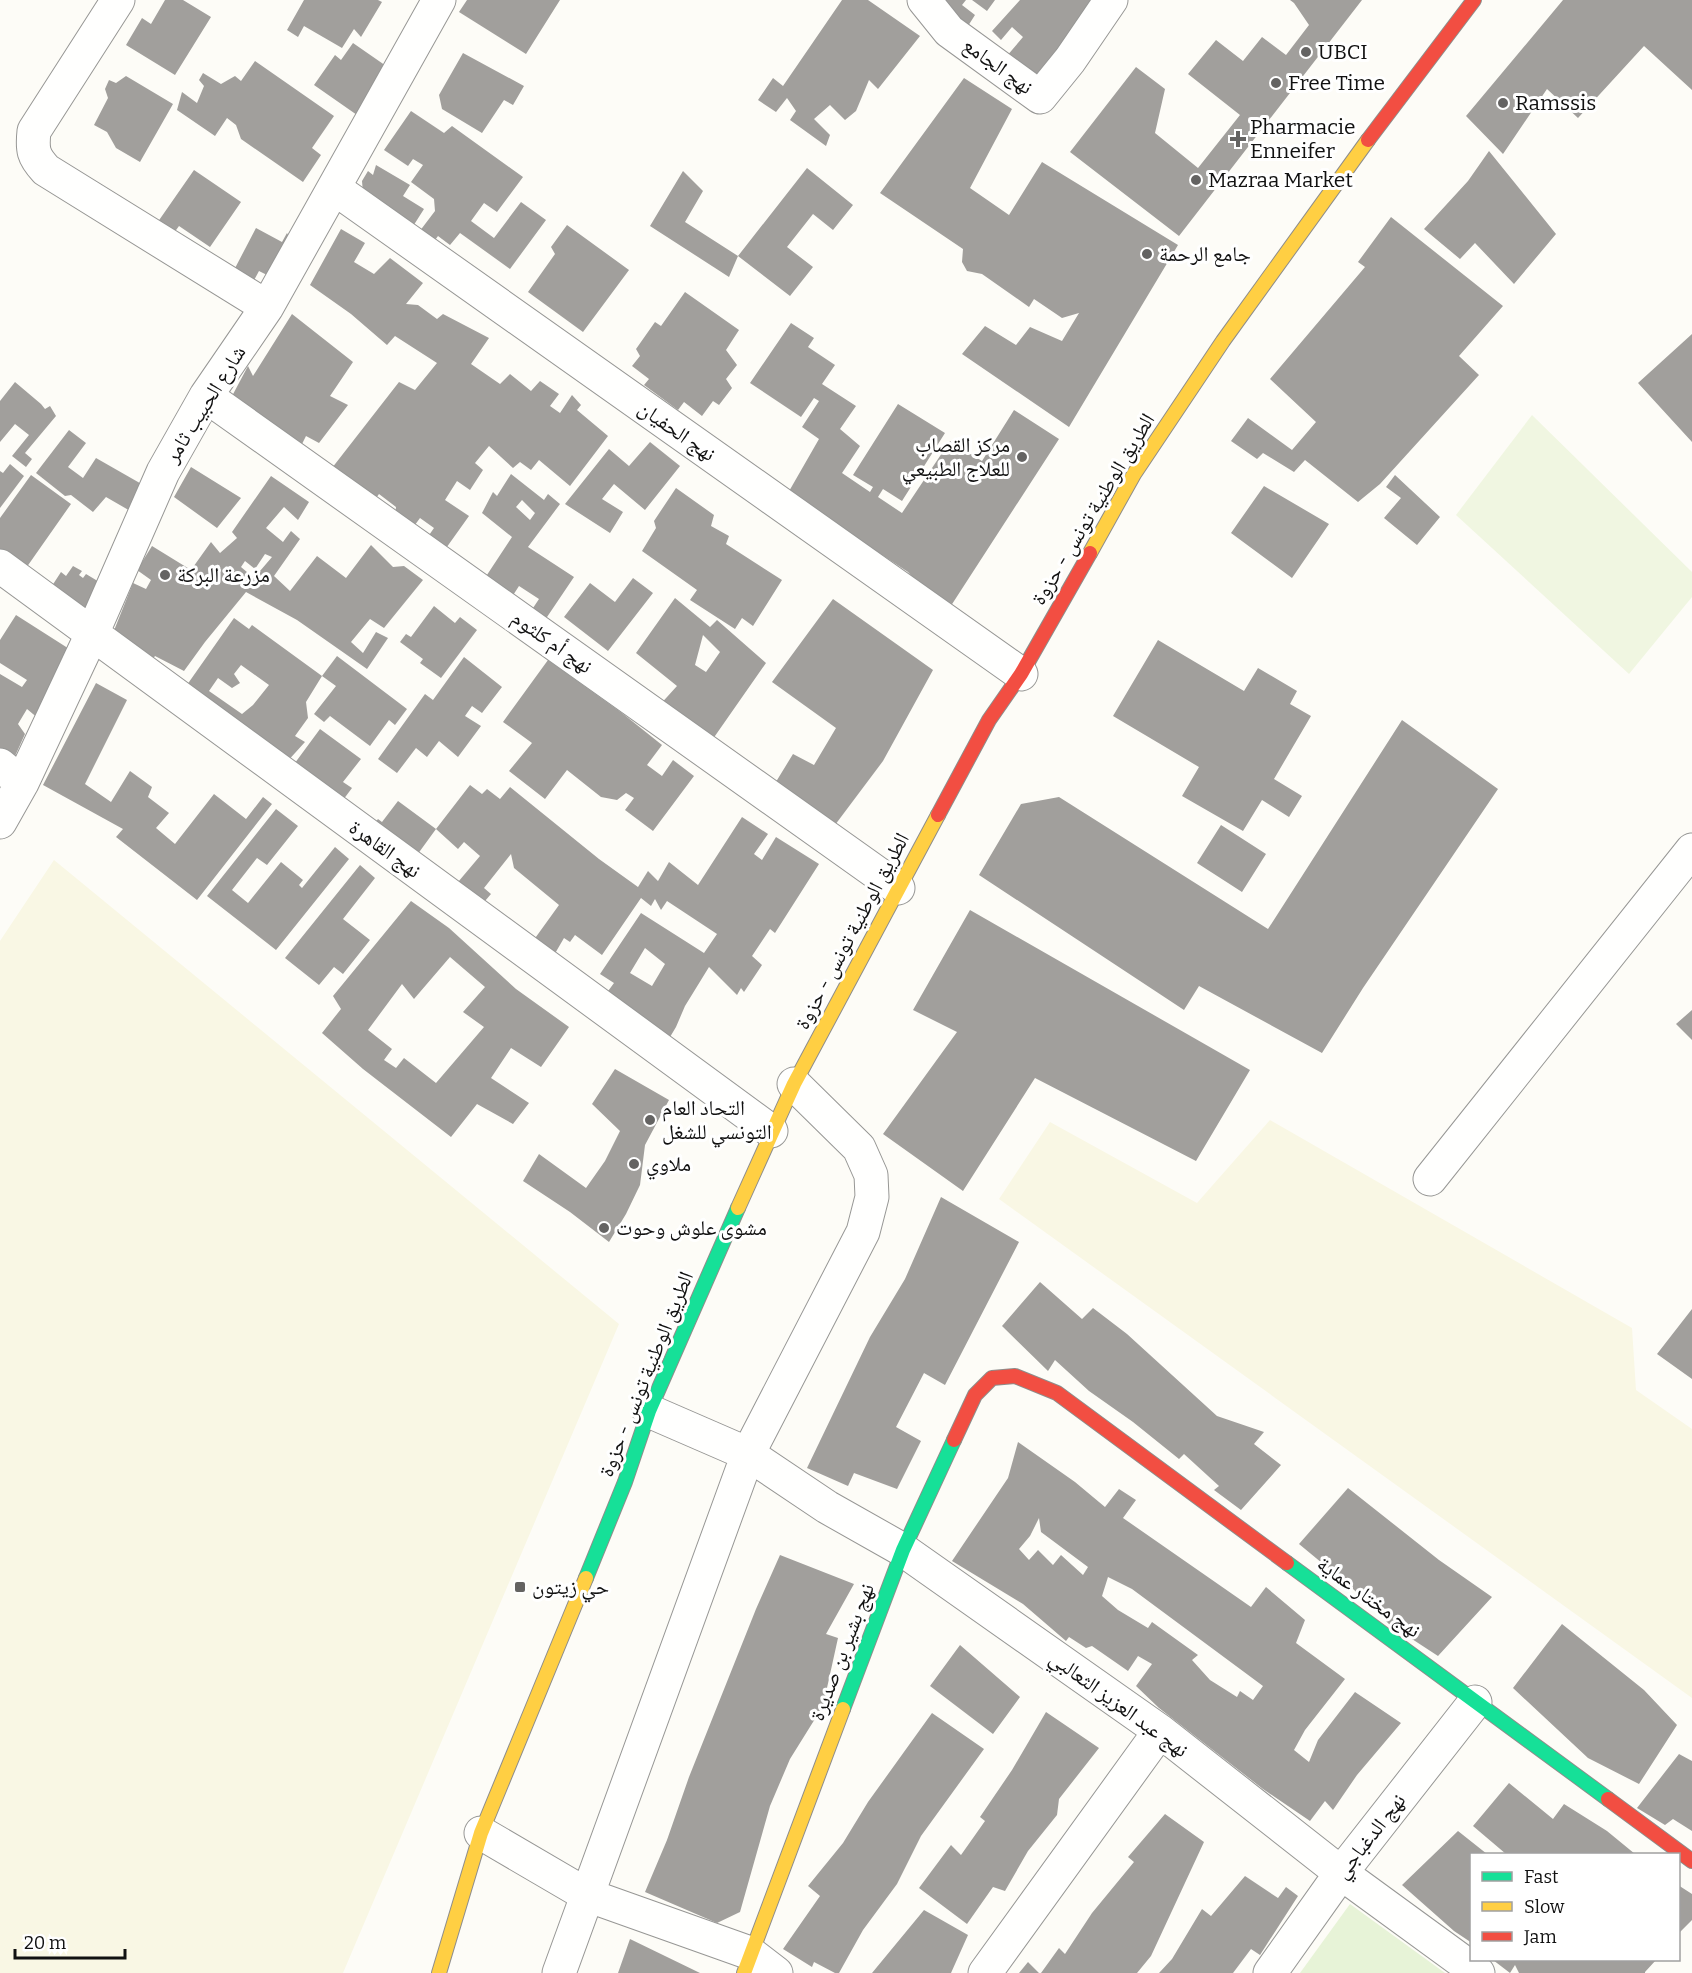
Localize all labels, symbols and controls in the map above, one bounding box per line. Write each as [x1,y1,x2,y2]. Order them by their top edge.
street label: نهج الجامع [958,32,1038,100]
place label: UBCI [1318,39,1368,65]
marker: UBCI [1299,45,1313,59]
place label: Free Time [1288,70,1385,96]
marker: Free Time [1269,76,1283,90]
place label: Ramssis [1515,90,1596,116]
marker: Ramssis [1496,96,1510,110]
place label: Pharmacie Enneifer [1250,114,1356,164]
marker: Pharmacie Enneifer [1231,132,1245,146]
place label: Mazraa Market [1208,167,1353,193]
marker: Mazraa Market [1189,173,1203,187]
place label: جامع الرحمة [1159,241,1251,267]
marker: جامع الرحمة [1140,247,1154,261]
street label: شارع الحبيب ثامر [158,341,251,468]
street label: نهج الحفيان [633,395,721,467]
street label: الطريق الوطنية تونس - حزوة [1025,408,1161,610]
place label: مركز القصاب للعلاج الطبيعي [902,432,1010,485]
marker: مركز القصاب للعلاج الطبيعي [1015,450,1029,464]
place label: مزرعة البركة [177,562,270,588]
marker: مزرعة البركة [158,568,172,582]
street label: نهج أم كلثوم [506,605,598,680]
street label: نهج القاهرة [344,814,426,884]
street label: الطريق الوطنية تونس - حزوة [789,828,915,1034]
place label: التحاد العام التونسي للشغل [662,1095,772,1148]
marker: التحاد العام التونسي للشغل [643,1113,657,1127]
place label: ملاوي [646,1151,691,1180]
marker: ملاوي [627,1157,641,1171]
place label: مشوى علوش وحوت [616,1215,767,1241]
marker: مشوى علوش وحوت [597,1221,611,1235]
street label: الطريق الوطنية تونس - حزوة [593,1268,699,1480]
street label: نهج مختار عماية [1312,1551,1426,1643]
place label: حي زيتون [532,1574,609,1603]
marker: حي زيتون [513,1580,527,1594]
street label: نهج بشير بن صديرة [804,1580,880,1724]
street label: نهج عبد العزيز الثعالبي [1042,1645,1194,1766]
street label: نهج الدغباجي [1329,1788,1414,1886]
legend [1470,1853,1680,1961]
text: Fast [1524,1866,1559,1888]
text: Slow [1524,1896,1565,1918]
scale bar [15,1922,124,1960]
text: Jam [1523,1926,1557,1948]
text: 20 m [24,1932,66,1954]

